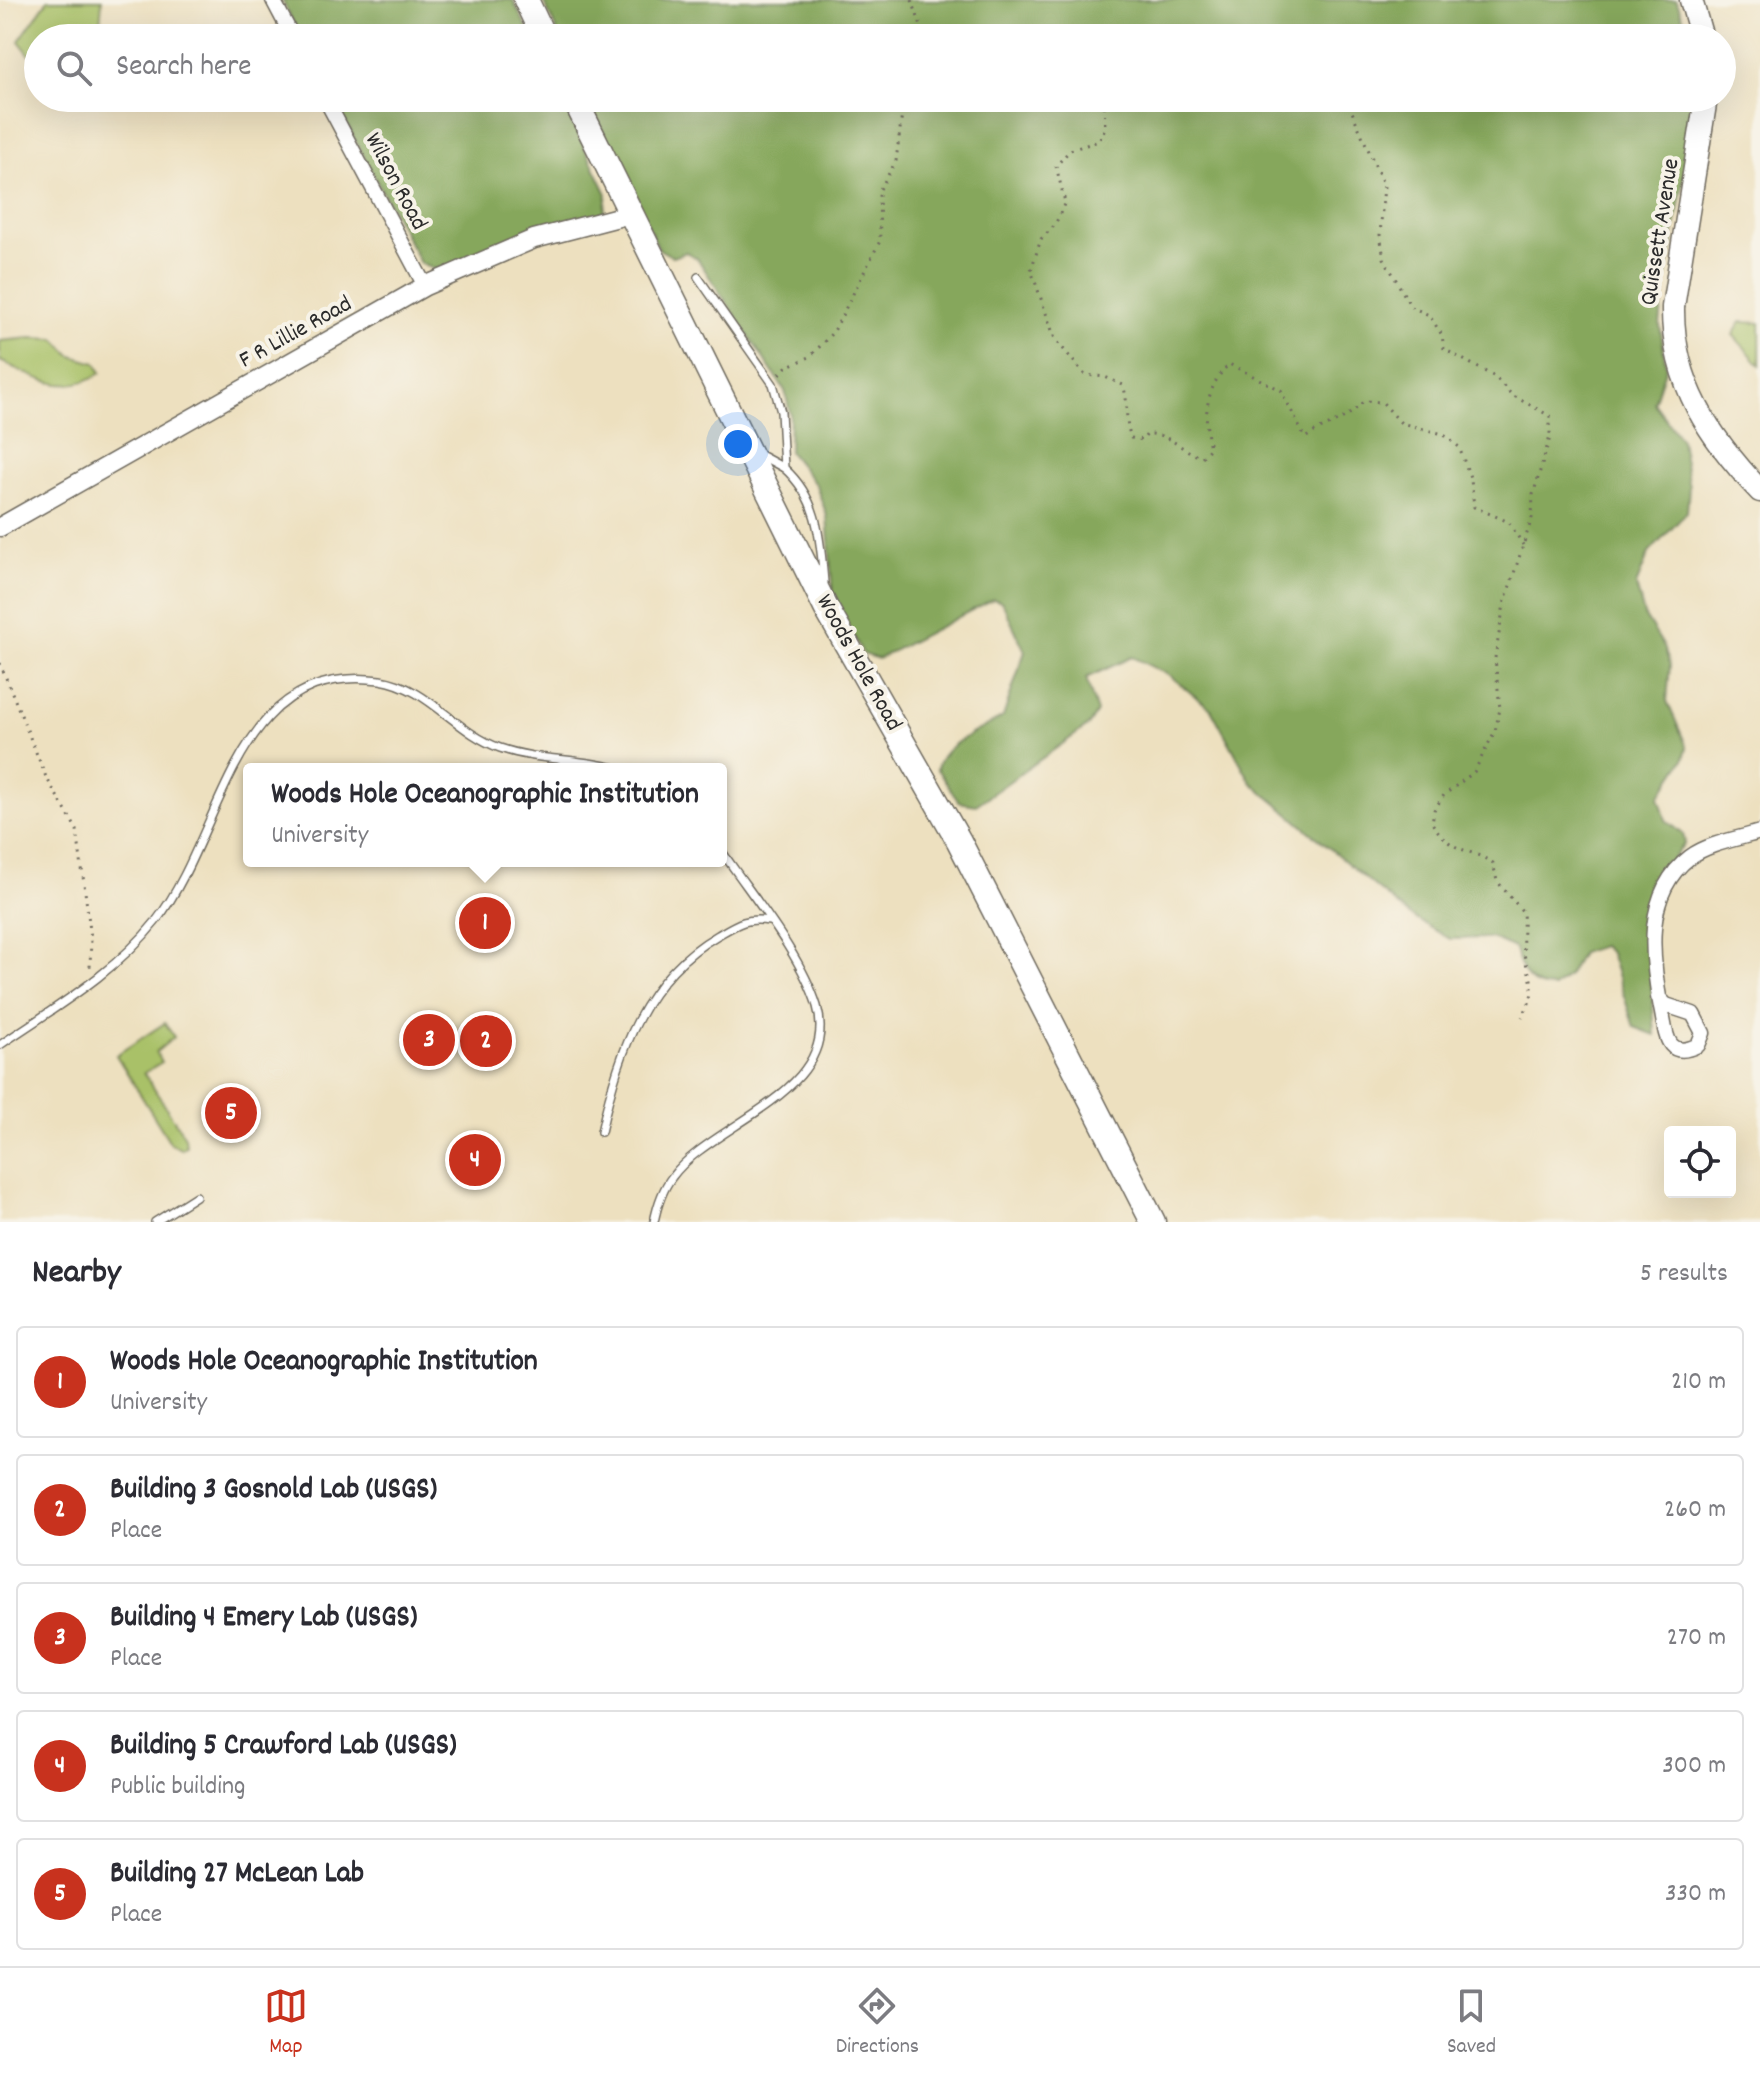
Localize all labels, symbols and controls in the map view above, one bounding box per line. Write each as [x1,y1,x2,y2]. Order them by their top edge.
search box [24,24,1736,112]
icon: search [52,46,96,90]
text: Search here [116,47,252,90]
street label: Wilson Road [355,127,435,237]
street label: Quissett Avenue [1633,156,1689,308]
street label: F R Lillie Road [233,288,359,378]
your location [718,424,758,464]
street label: Woods Hole Road [806,588,910,738]
popup [243,763,727,867]
text: Woods Hole Oceanographic Institution [271,775,699,818]
text: University [271,818,368,855]
pin: 1 [459,893,511,953]
pin: 3 [403,1010,455,1070]
pin: 2 [460,1011,512,1071]
pin: 5 [205,1083,257,1143]
map controls [1664,1126,1736,1198]
button: locate [1664,1126,1736,1198]
pin: 4 [449,1130,501,1190]
text: Nearby [32,1250,121,1299]
text: 5 results [1640,1256,1728,1293]
text: Woods Hole Oceanographic Institution [110,1342,538,1385]
text: 1 [57,1364,63,1401]
text: 210 m [1671,1364,1726,1401]
text: University [110,1385,207,1422]
text: Building 3 Gosnold Lab (USGS) [110,1470,437,1513]
text: 2 [54,1492,66,1529]
text: 260 m [1664,1492,1726,1529]
text: Place [110,1513,162,1550]
text: Building 4 Emery Lab (USGS) [110,1598,417,1641]
text: 3 [54,1620,66,1657]
text: 270 m [1667,1620,1726,1657]
text: Place [110,1641,162,1678]
text: Building 5 Crawford Lab (USGS) [110,1726,457,1769]
text: 4 [55,1748,65,1785]
text: 300 m [1662,1748,1726,1785]
text: Public building [110,1769,245,1806]
text: Building 27 McLean Lab [110,1854,364,1897]
text: 5 [54,1876,66,1913]
text: 330 m [1665,1876,1726,1913]
text: Place [110,1897,162,1934]
tab: Map [264,1984,308,2063]
tab: Directions [836,1984,919,2063]
tab: Saved [1447,1984,1496,2063]

